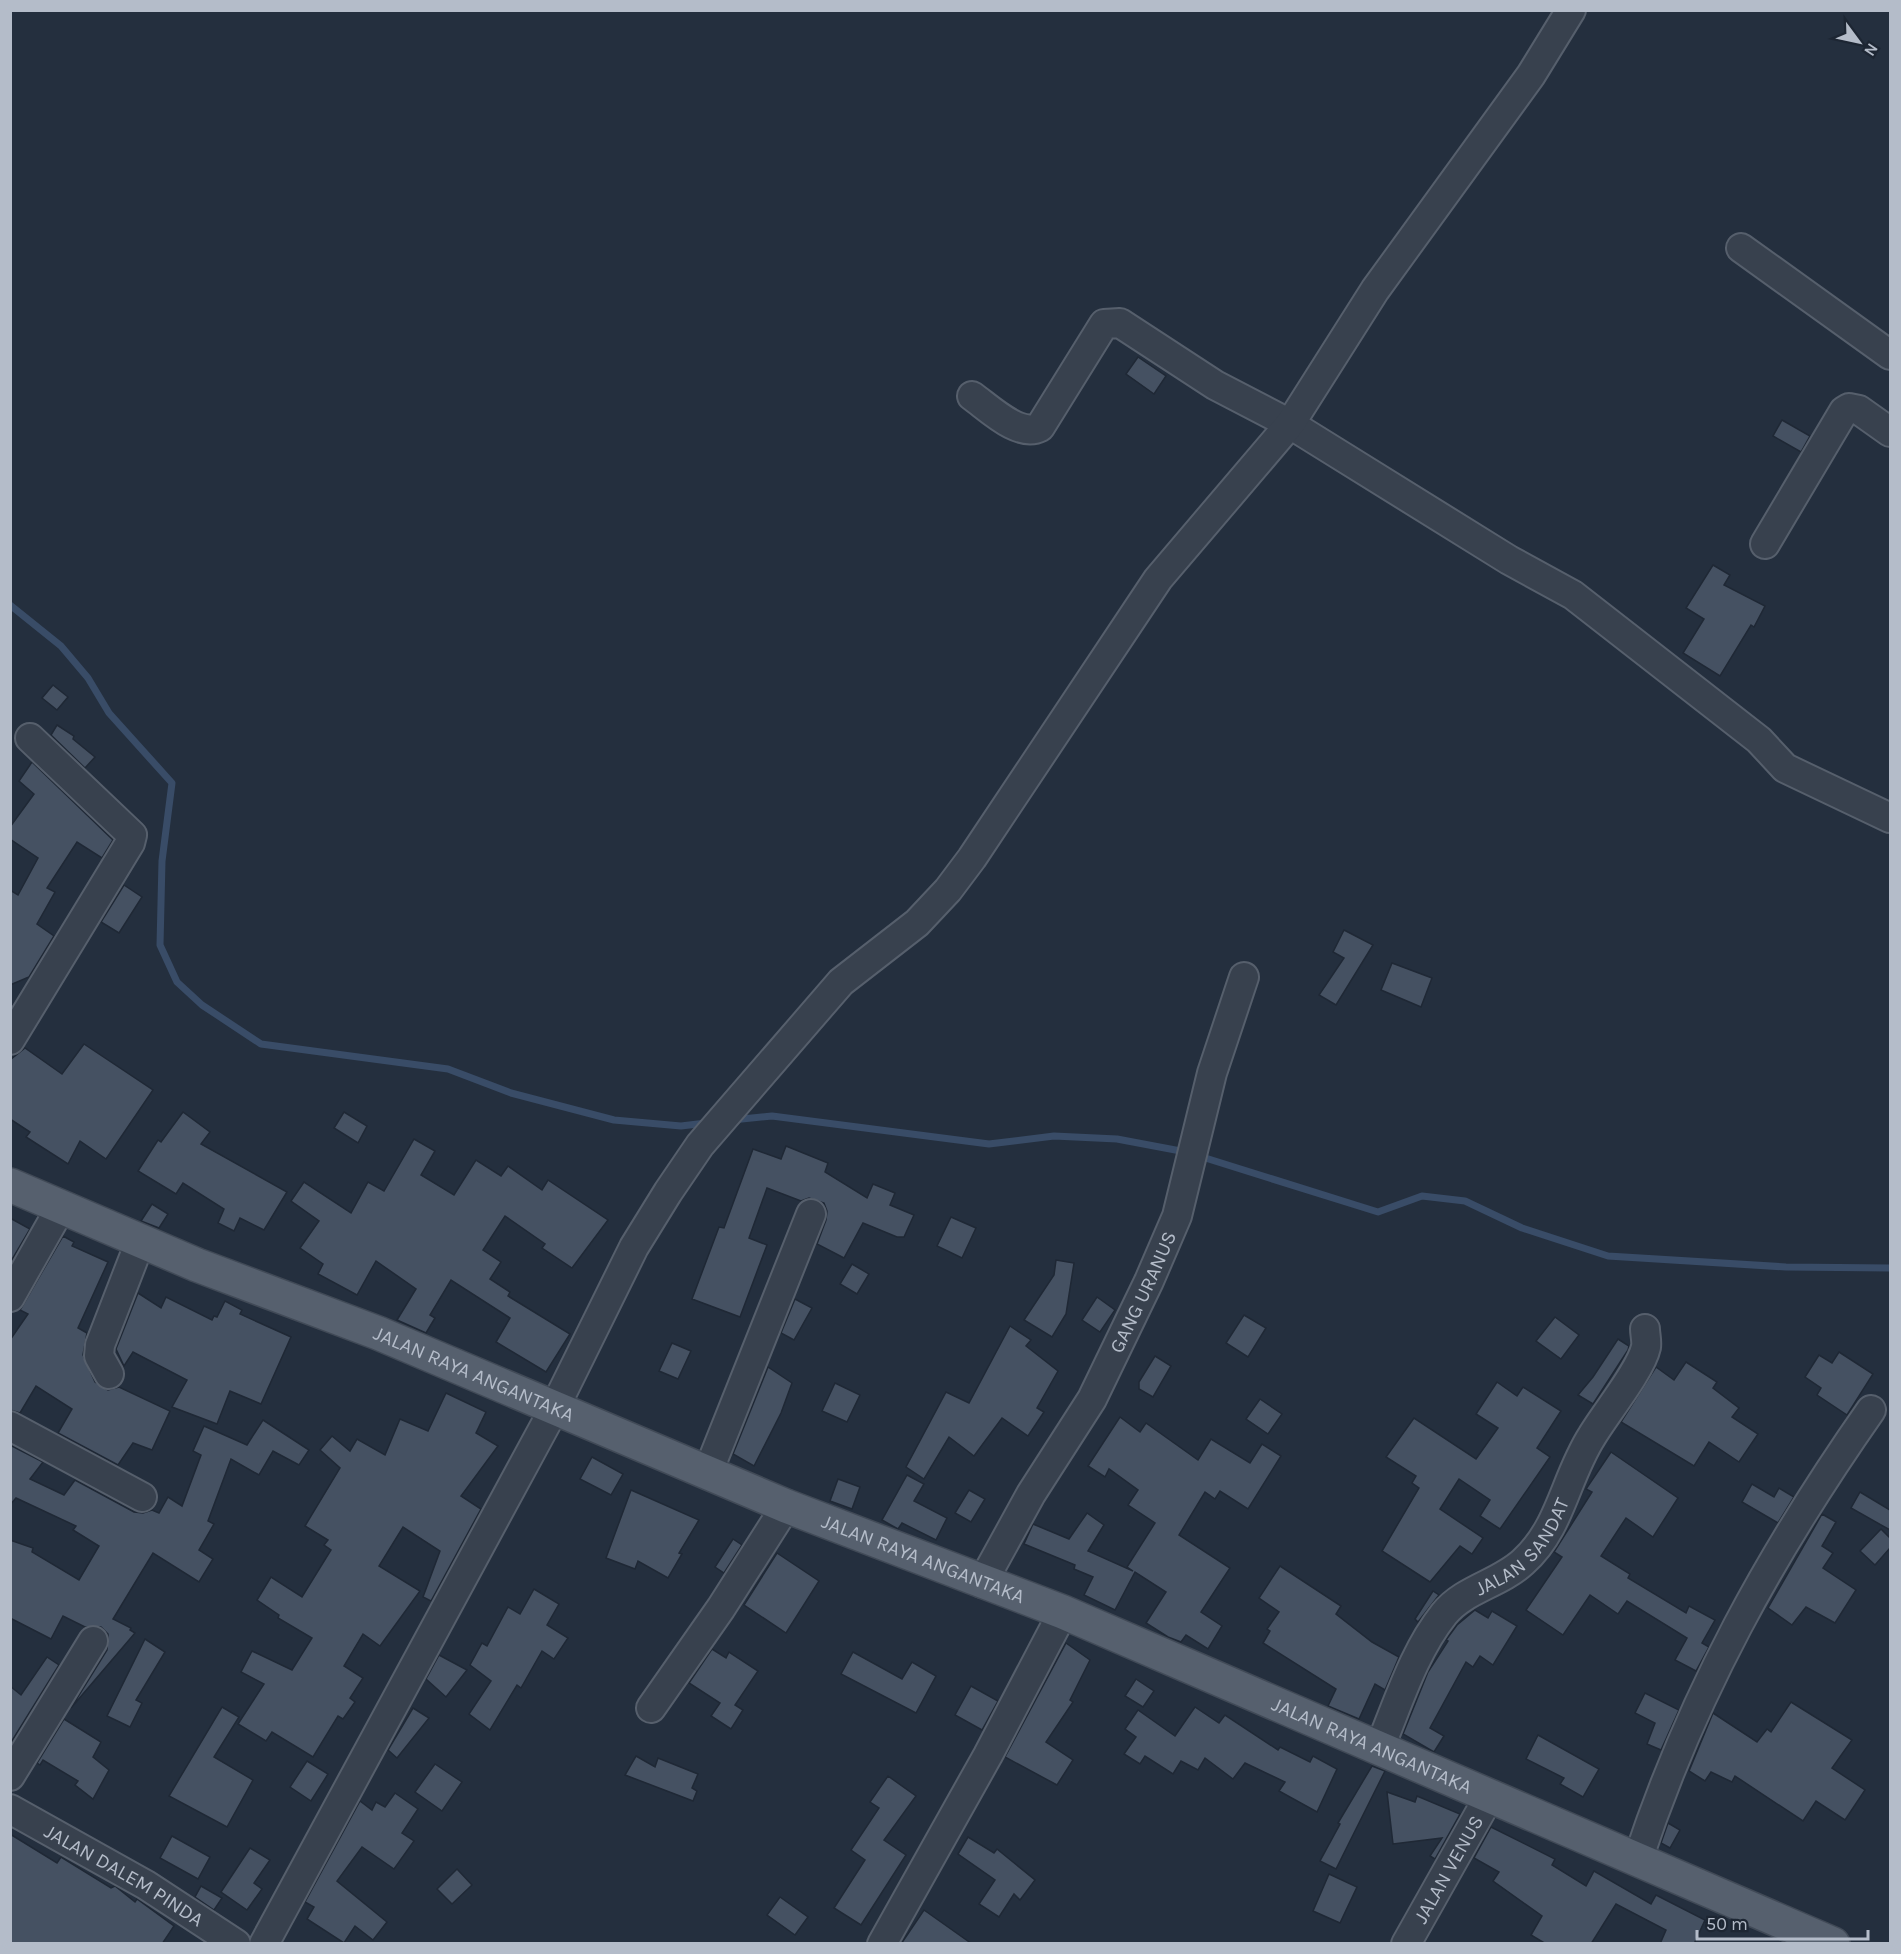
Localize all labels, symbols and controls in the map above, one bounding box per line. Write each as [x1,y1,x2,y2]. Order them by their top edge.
north arrow [1829,12,1889,72]
text: N [1860,40,1882,60]
street label: GANG URANUS [1105,1228,1181,1357]
street label: JALAN RAYA ANGANTAKA [370,1321,578,1427]
street label: JALAN SANDAT [1471,1495,1574,1600]
street label: JALAN RAYA ANGANTAKA [818,1510,1028,1608]
street label: JALAN RAYA ANGANTAKA [1268,1692,1475,1799]
street label: JALAN VENUS [1409,1811,1488,1927]
street label: JALAN DALEM PINDA [40,1820,208,1932]
scale bar [1697,1903,1868,1941]
text: 50 m [1706,1913,1748,1935]

